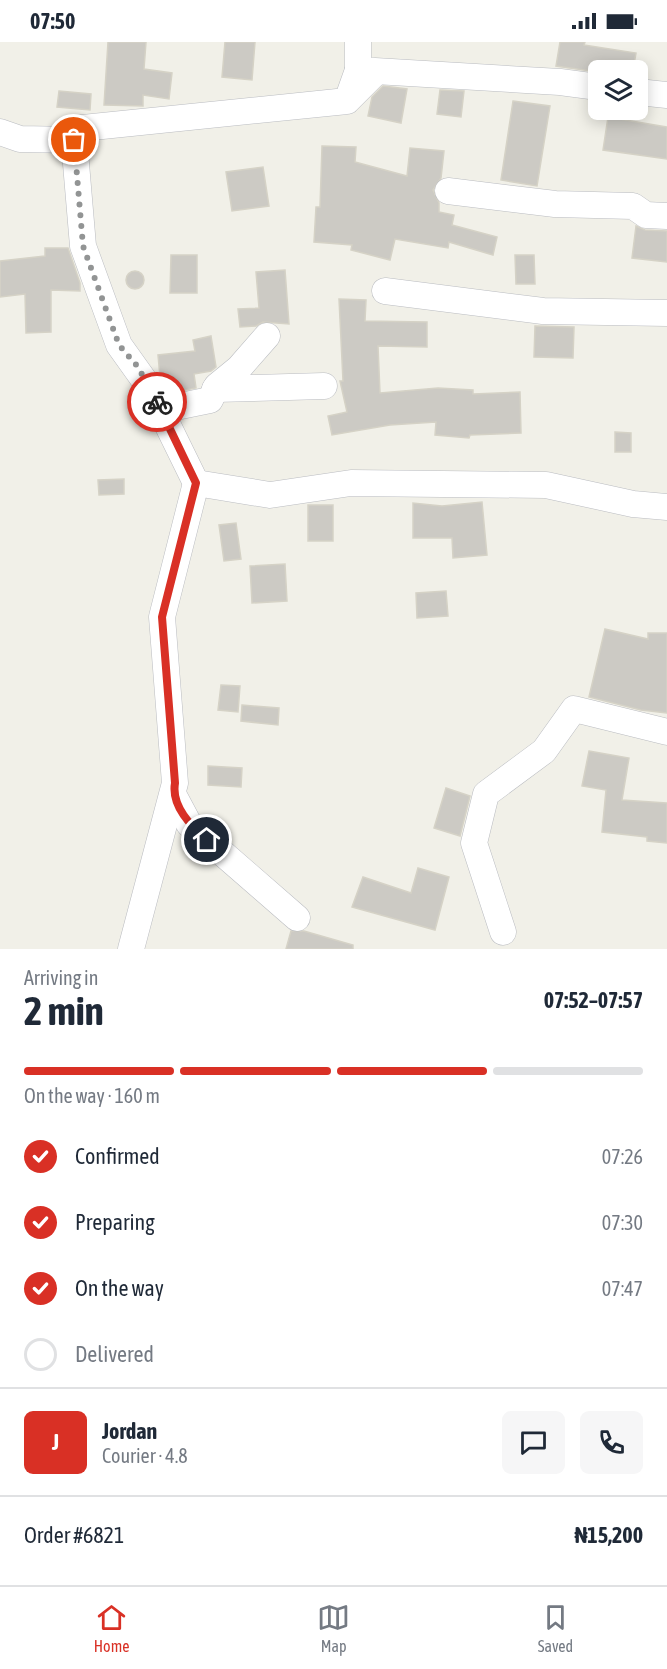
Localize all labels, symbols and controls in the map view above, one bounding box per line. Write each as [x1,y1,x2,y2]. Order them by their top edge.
text: 07:50 [30,8,75,34]
map controls [588,60,648,120]
button: layers [588,60,648,120]
pin [48,114,99,165]
icon: bag [57,123,90,156]
courier [127,372,187,432]
icon: bike [141,386,174,419]
pin [181,814,232,865]
icon: home [190,823,223,856]
text: Arriving in [24,966,98,989]
text: 07:52–07:57 [544,987,643,1013]
text: 2 min [24,989,104,1033]
text: On the way · 160 m [24,1084,160,1107]
icon: check [24,1140,57,1173]
text: Confirmed [75,1143,160,1169]
text: 07:26 [602,1145,643,1168]
icon: check [24,1206,57,1239]
text: Preparing [75,1209,155,1235]
text: 07:30 [602,1211,643,1234]
icon: check [24,1272,57,1305]
text: On the way [75,1275,164,1301]
text: 07:47 [602,1277,643,1300]
text: Delivered [75,1341,154,1367]
button: chat [502,1411,565,1474]
button: phone [580,1411,643,1474]
text: Jordan [102,1418,157,1444]
text: J [52,1429,59,1455]
text: Courier · 4.8 [102,1444,188,1467]
text: Order #6821 [24,1522,124,1548]
text: ₦15,200 [574,1522,643,1548]
tab: Home [94,1601,129,1655]
tab: Map [317,1601,350,1655]
tab: Saved [538,1601,573,1655]

